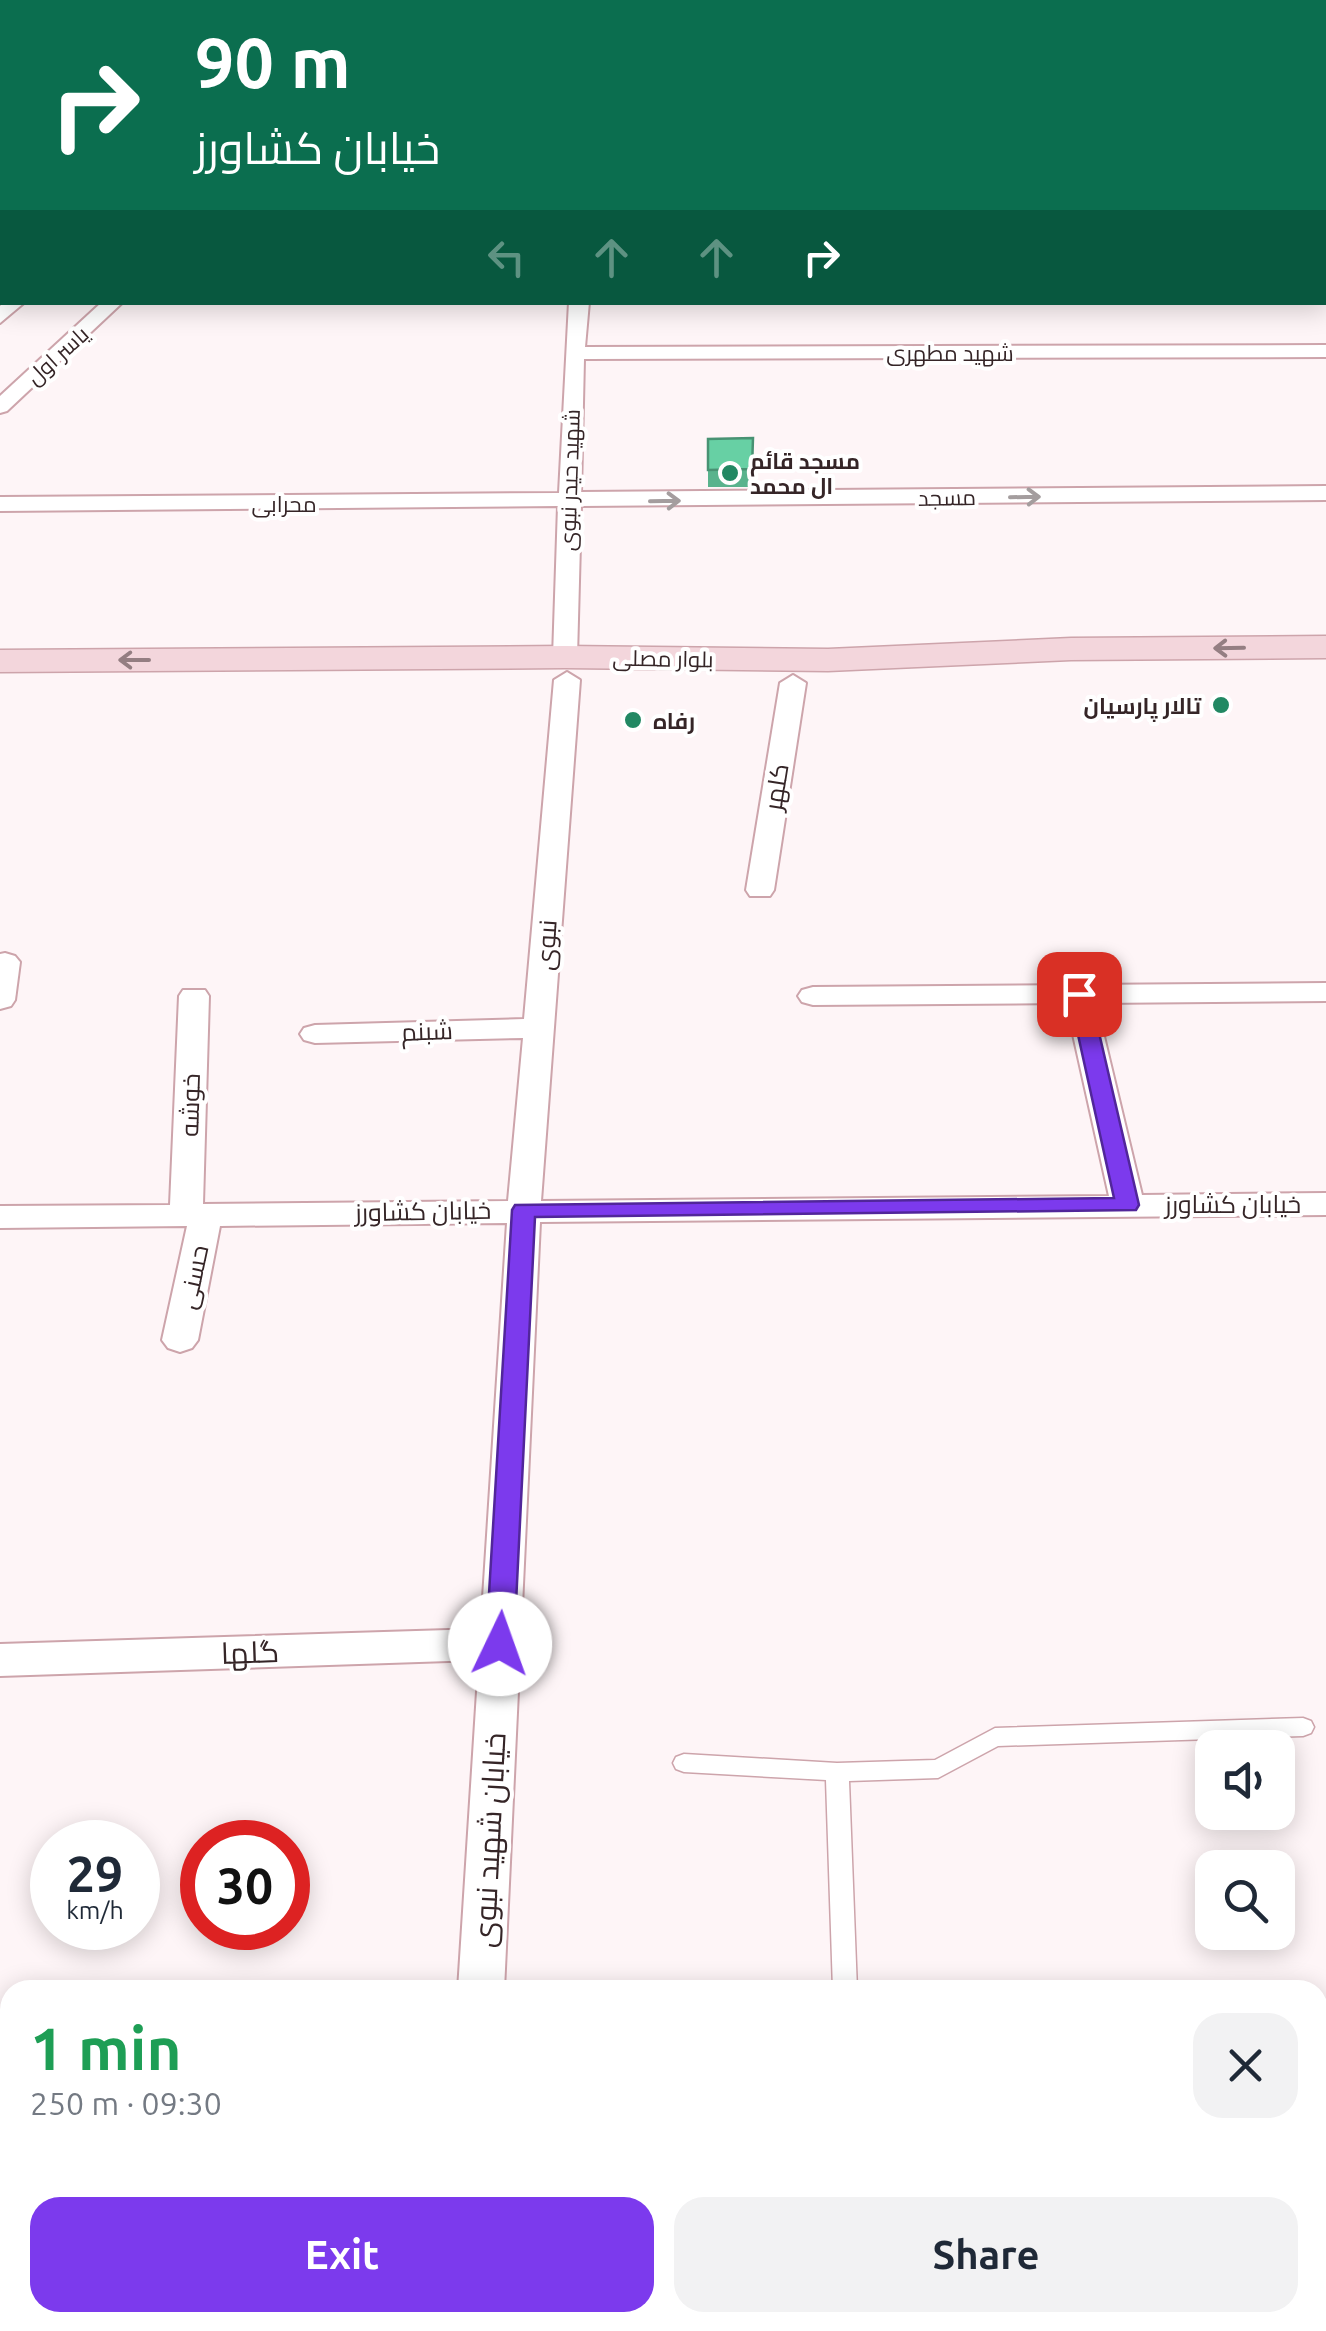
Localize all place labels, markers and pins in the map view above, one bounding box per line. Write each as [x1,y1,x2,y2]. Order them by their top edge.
place label: مسجد قائم ال محمد [750,448,860,499]
marker: مسجد قائم ال محمد [719,462,741,484]
place label: تالار پارسیان [1084,693,1202,722]
marker: تالار پارسیان [1210,694,1232,716]
place label: رفاه [653,708,695,734]
marker: رفاه [622,709,644,731]
pin [1037,952,1122,1037]

